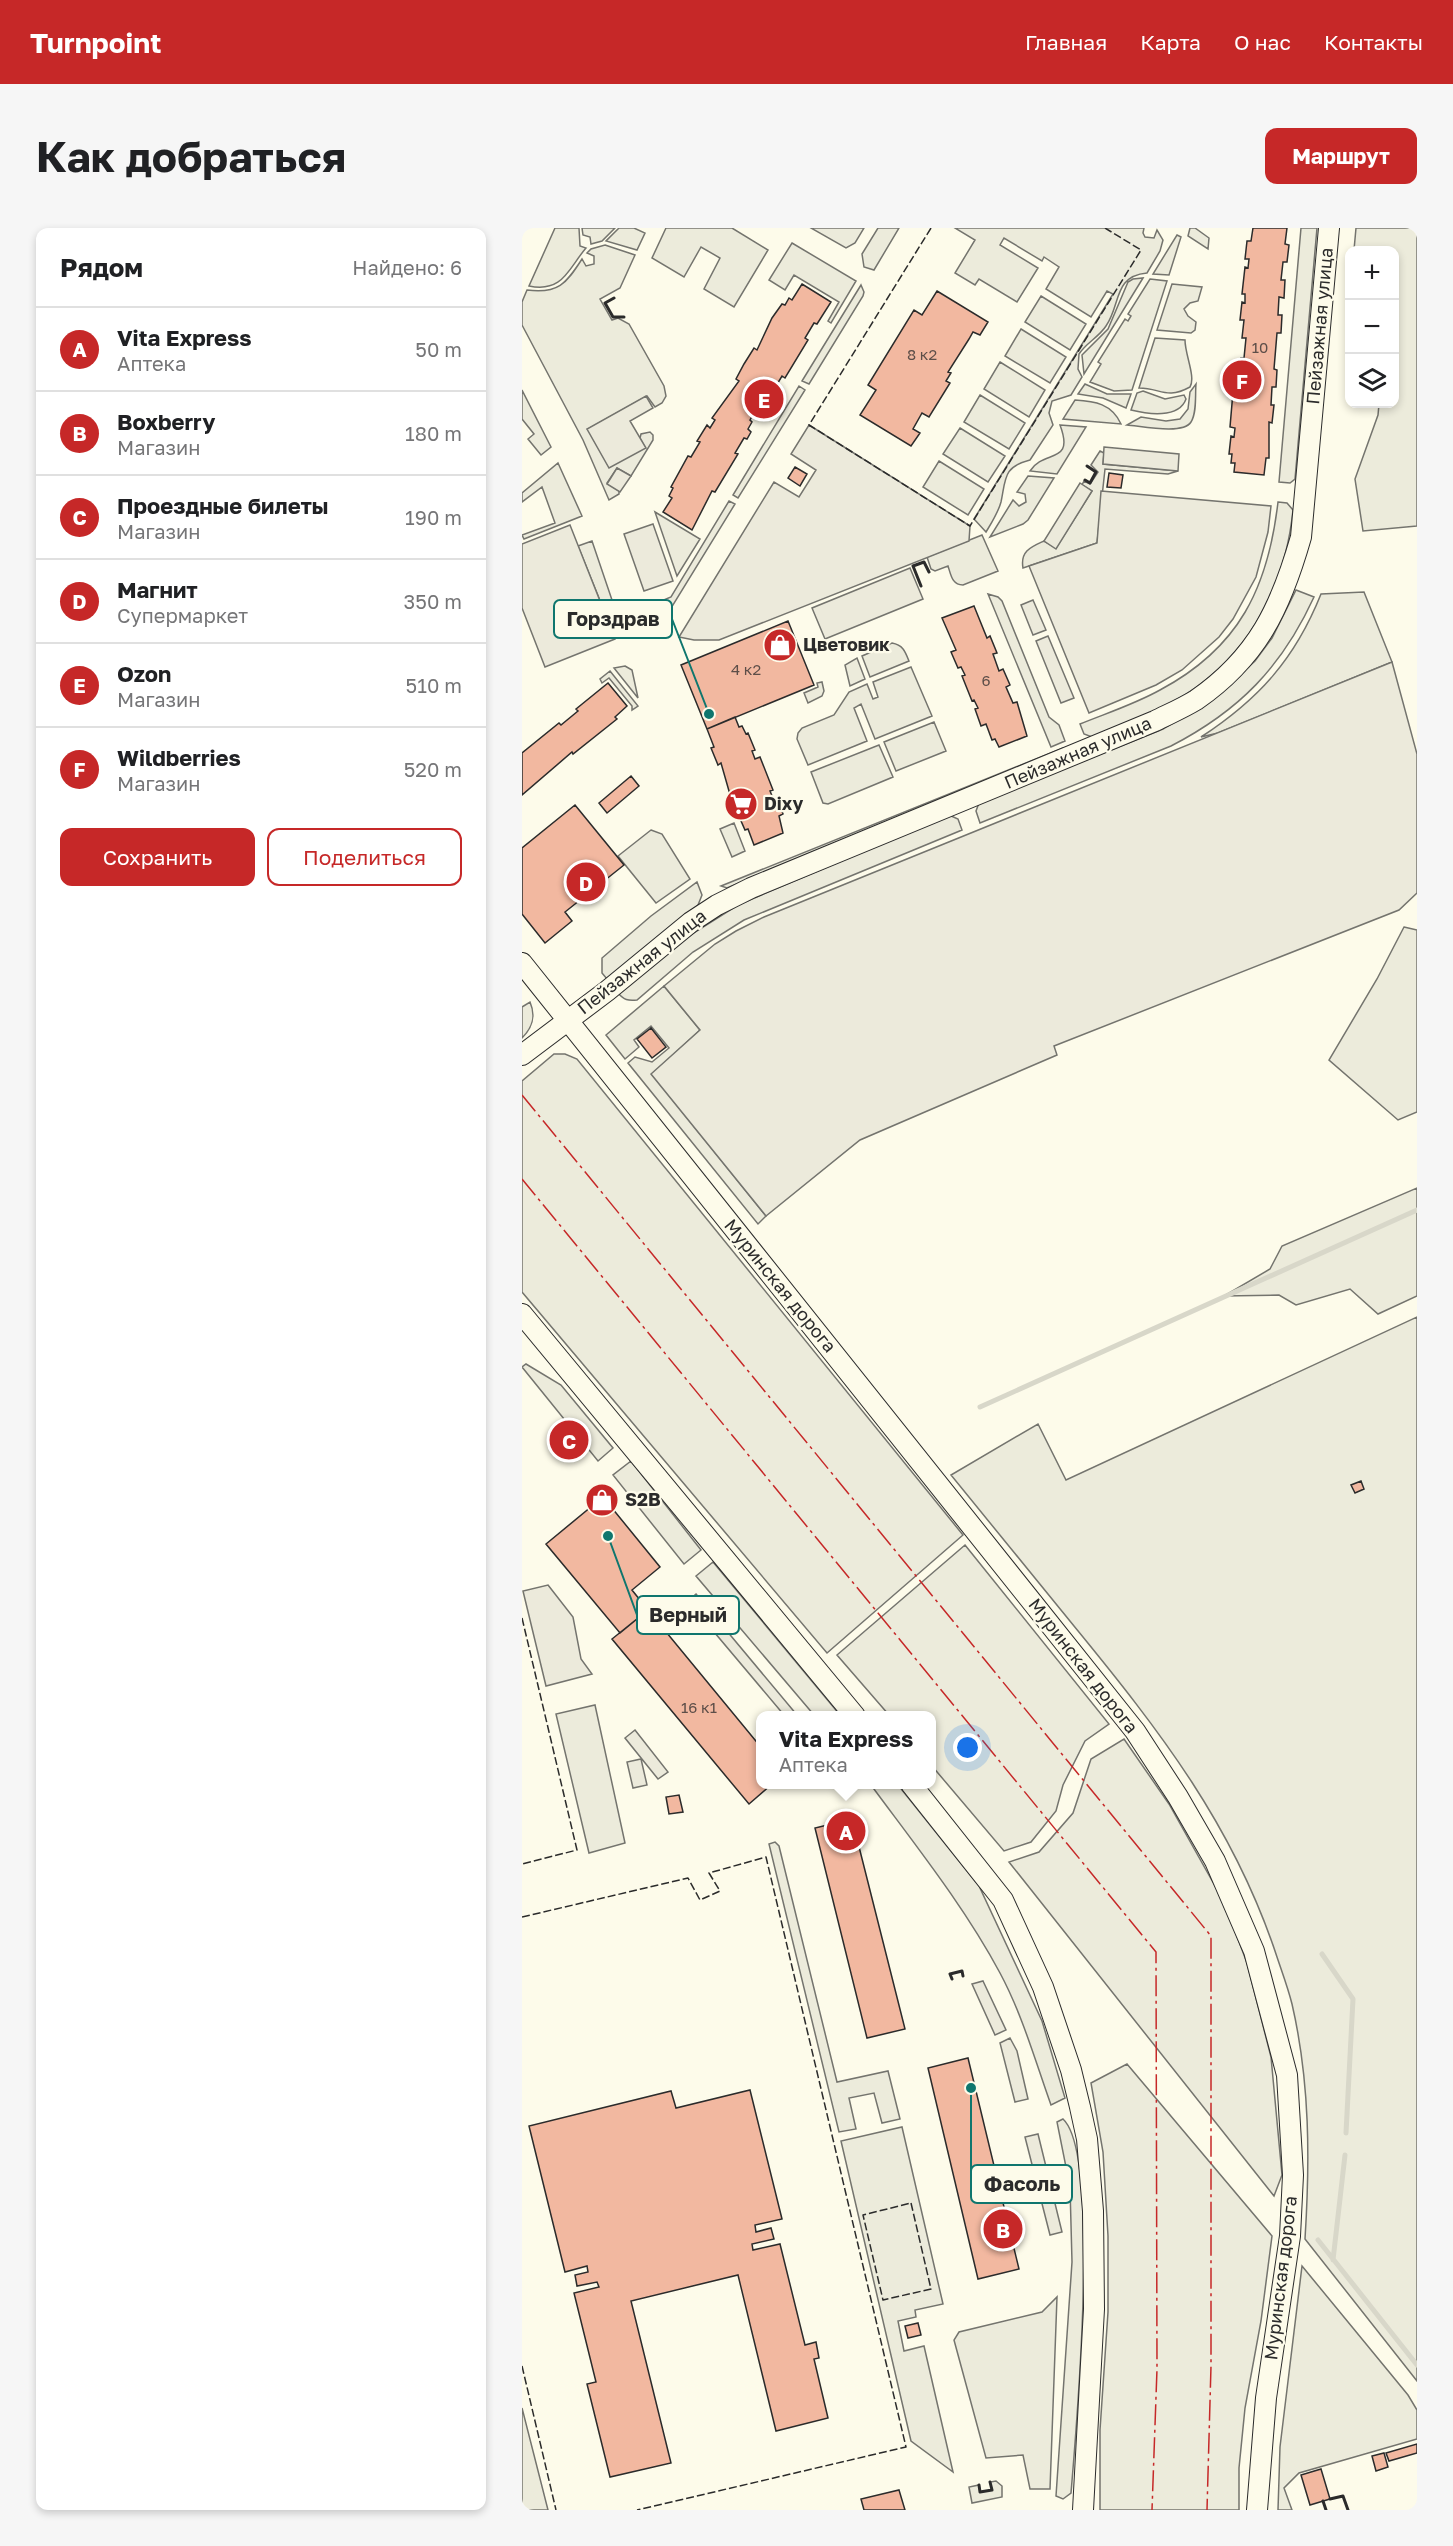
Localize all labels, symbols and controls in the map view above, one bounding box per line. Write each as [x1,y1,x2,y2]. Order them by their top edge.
text: Turnpoint [30,26,161,59]
text: Главная [1025,29,1107,55]
text: Карта [1140,29,1201,55]
text: О нас [1234,29,1291,55]
text: Контакты [1324,29,1423,55]
button: Маршрут [1265,128,1417,184]
text: Как добраться [36,131,346,181]
street label: Пейзажная улица [1301,246,1337,405]
map controls [1345,246,1399,408]
button: + [1345,246,1399,300]
text: Рядом [60,252,143,283]
text: Найдено: 6 [352,255,462,279]
button: − [1345,300,1399,354]
text: Vita Express [117,324,252,351]
text: A [72,337,87,361]
text: 50 m [415,337,462,361]
house number: 10 [1252,338,1268,356]
house number: 8 к2 [907,345,937,363]
text: Аптека [117,351,186,375]
button: layers [1345,354,1399,408]
pin: F [1222,358,1262,402]
pin: E [744,376,784,422]
text: Boxberry [117,408,215,435]
text: B [72,421,87,445]
text: 180 m [405,421,462,445]
text: Магазин [117,435,201,459]
text: Проездные билеты [117,492,329,519]
text: C [72,505,87,529]
text: 190 m [405,505,462,529]
text: Магазин [117,519,201,543]
text: Магнит [117,576,198,603]
text: D [72,589,87,613]
text: 350 m [404,589,462,613]
callout: Горздрав [554,600,672,638]
text: Супермаркет [117,603,248,627]
text: Горздрав [566,606,660,630]
shop icon: Цветовик [762,627,798,663]
place label: Цветовик [803,633,890,655]
text: Ozon [117,660,171,687]
house number: 4 к2 [731,660,761,678]
house number: 6 [981,671,991,689]
text: E [73,673,86,697]
text: 510 m [406,673,462,697]
text: Магазин [117,687,201,711]
street label: Пейзажная улица [1001,711,1154,793]
text: Wildberries [117,744,241,771]
text: F [74,757,85,781]
text: 520 m [404,757,462,781]
text: Магазин [117,771,201,795]
supermarket icon: Dixy [723,786,759,822]
place label: Dixy [764,792,803,814]
button: Сохранить [60,828,255,886]
button: Поделиться [267,828,462,886]
pin: D [566,860,606,904]
street label: Пейзажная улица [573,904,710,1018]
street label: Муринская дорога [720,1214,841,1356]
pin: C [550,1418,588,1462]
shop icon: S2B [584,1482,620,1518]
place label: S2B [625,1488,661,1510]
street label: Муринская дорога [1024,1594,1143,1737]
callout: Верный [637,1596,739,1634]
text: Верный [649,1602,727,1626]
house number: 16 к1 [681,1698,717,1716]
popup [756,1711,936,1789]
text: Vita Express [779,1725,913,1752]
your location [953,1733,982,1762]
text: Аптека [779,1752,848,1776]
pin: A [826,1808,866,1854]
callout: Фасоль [971,2165,1072,2203]
text: Фасоль [984,2171,1060,2195]
street label: Муринская дорога [1259,2195,1301,2361]
pin: B [984,2206,1022,2252]

